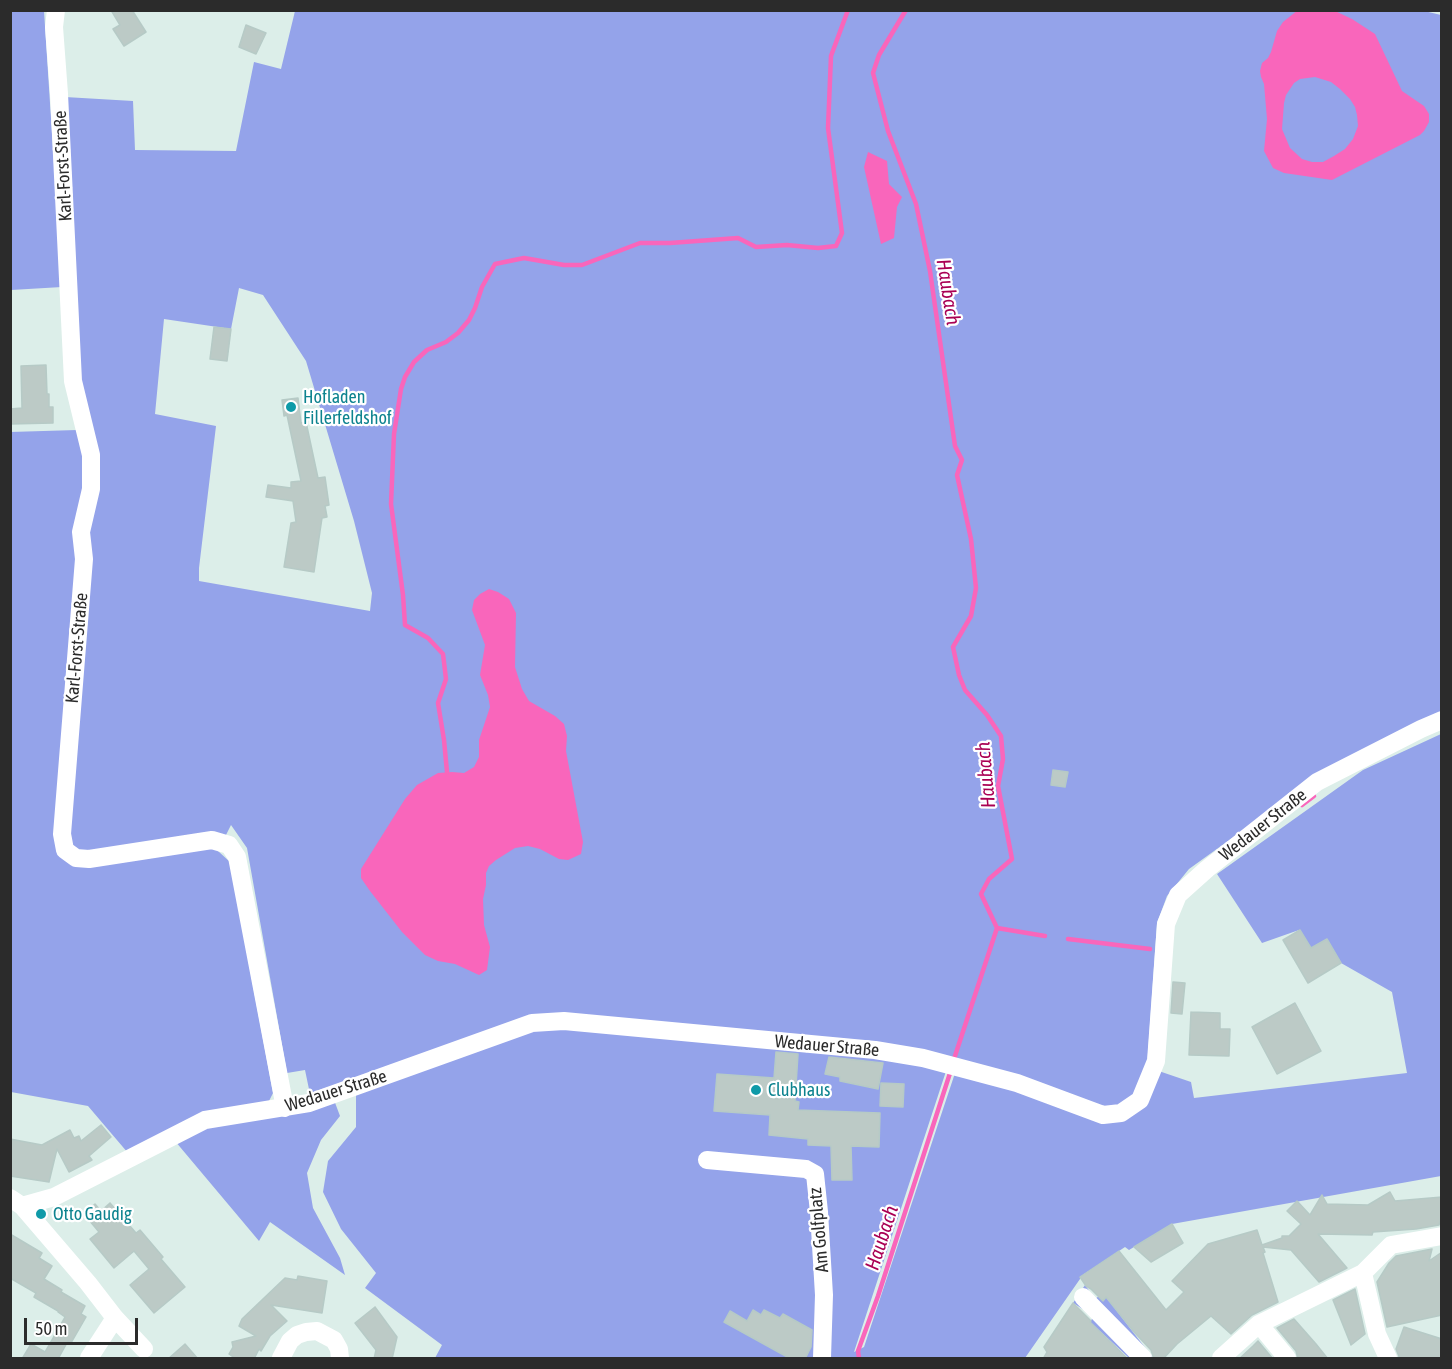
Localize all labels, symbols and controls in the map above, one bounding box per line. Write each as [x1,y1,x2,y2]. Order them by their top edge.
street label: Karl-Forst-Straße [49,110,77,222]
water label: Haubach [931,257,965,327]
place label: Hofladen Fillerfeldshof [303,386,392,428]
marker: Hofladen Fillerfeldshof [284,400,298,414]
street label: Karl-Forst-Straße [61,592,93,704]
water label: Haubach [971,741,1001,809]
street label: Wedauer Straße [1215,784,1311,866]
street label: Wedauer Straße [774,1031,880,1061]
street label: Wedauer Straße [283,1065,389,1117]
place label: Clubhaus [768,1079,830,1101]
marker: Clubhaus [749,1083,763,1097]
street label: Am Golfplatz [805,1187,833,1273]
place label: Otto Gaudig [53,1203,132,1225]
water label: Haubach [860,1203,904,1273]
marker: Otto Gaudig [34,1207,48,1221]
scale bar [27,1306,141,1344]
text: 50 m [35,1318,67,1339]

